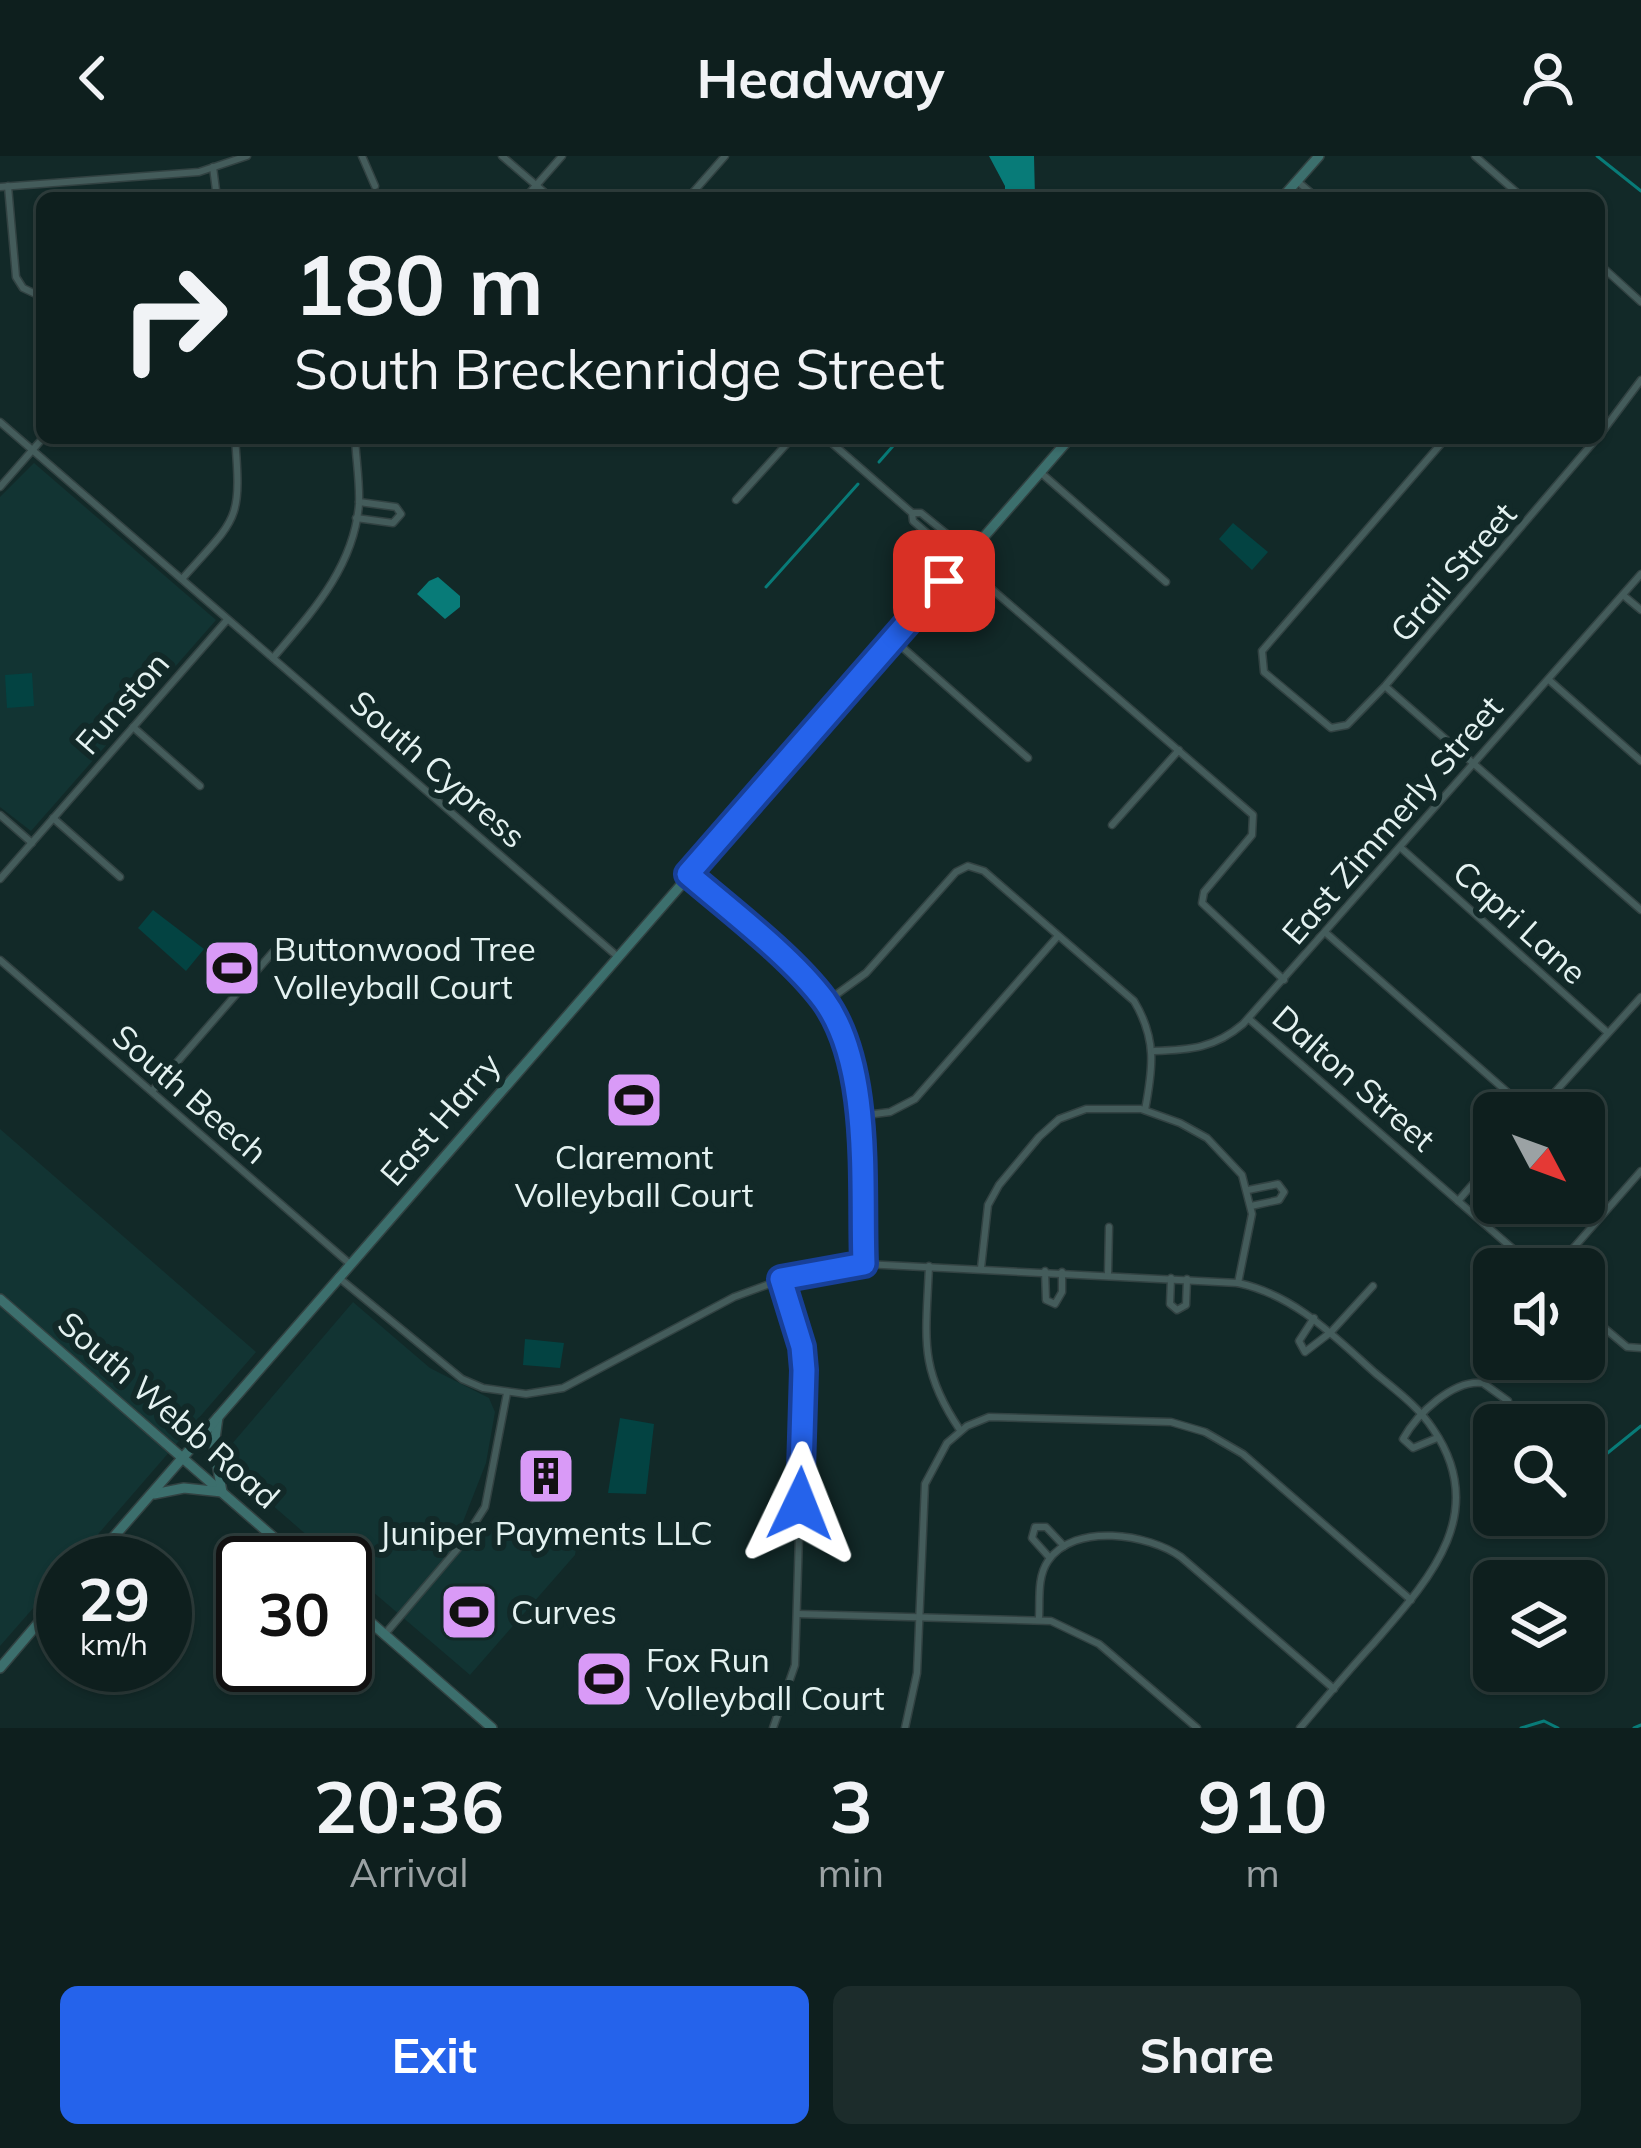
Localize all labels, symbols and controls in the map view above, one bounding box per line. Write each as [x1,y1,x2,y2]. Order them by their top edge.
text: Headway [696,44,945,112]
icon: back [60,45,126,111]
icon: person [1515,45,1581,111]
text: 180 m [294,231,544,336]
icon: right [96,240,252,396]
text: South Breckenridge Street [294,335,945,403]
street label: Grail Street [1381,494,1524,650]
pin [893,530,995,632]
icon: arrive [911,548,977,614]
street label: Funston [66,643,177,762]
street label: South Cypress [342,681,535,856]
street label: East Zimmerly Street [1273,687,1511,952]
street label: Capri Lane [1445,851,1595,992]
place label: Buttonwood Tree Volleyball Court [274,928,536,1007]
sports icon: Buttonwood Tree Volleyball Court [201,937,263,999]
street label: Dalton Street [1265,996,1444,1159]
street label: South Beech [104,1015,276,1172]
street label: East Harry [371,1043,509,1194]
sports icon: Claremont Volleyball Court [603,1069,665,1131]
north arrow [1473,1092,1605,1224]
map controls [1473,1092,1605,1692]
place label: Claremont Volleyball Court [515,1136,753,1215]
button: sound [1473,1248,1605,1380]
street label: South Webb Road [50,1302,288,1517]
button: search [1473,1404,1605,1536]
position arrow [737,1441,863,1567]
building icon: Juniper Payments LLC [515,1445,577,1507]
place label: Juniper Payments LLC [379,1512,713,1553]
speed limit sign: 30 [216,1536,372,1692]
button: layers [1473,1560,1605,1692]
text: 29 [78,1561,150,1636]
sports icon: Curves [438,1581,500,1643]
place label: Curves [511,1591,617,1632]
text: km/h [80,1625,148,1663]
place label: Fox Run Volleyball Court [646,1639,885,1718]
sports icon: Fox Run Volleyball Court [573,1648,635,1710]
text: 20:36 [314,1761,504,1851]
text: 3 [829,1761,873,1851]
text: 910 [1198,1761,1327,1851]
text: Arrival [349,1848,469,1897]
text: min [818,1848,884,1897]
text: m [1245,1848,1280,1897]
button: Exit [60,1986,809,2124]
button: Share [833,1986,1581,2124]

